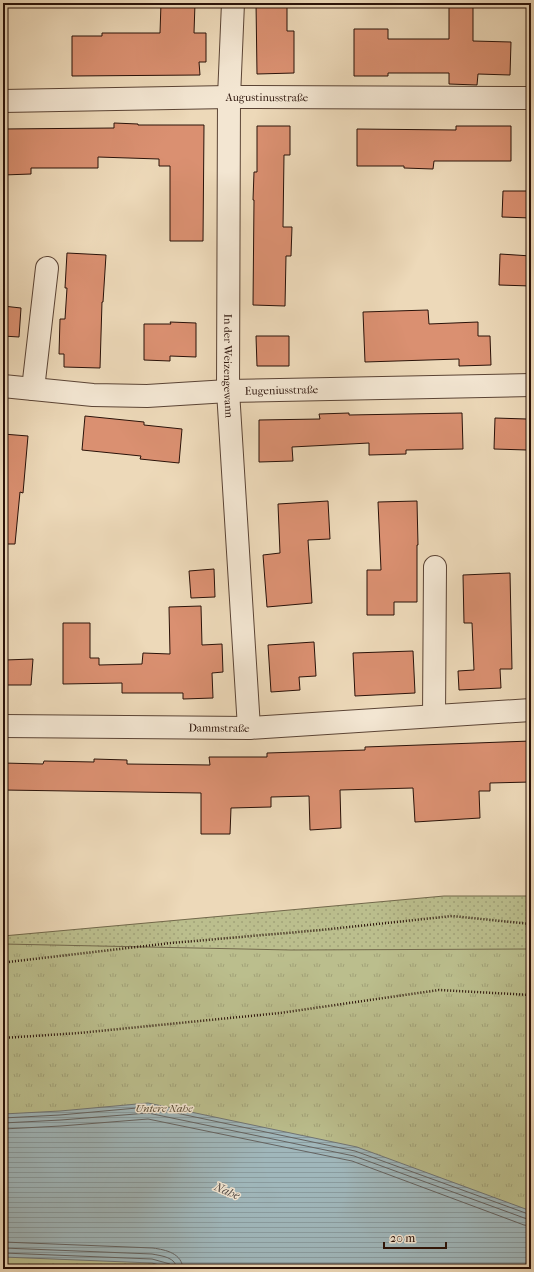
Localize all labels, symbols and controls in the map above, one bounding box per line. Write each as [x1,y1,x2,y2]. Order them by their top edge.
street label: Augustinusstraße [225,91,309,104]
street label: In der Weizengewann [221,314,236,419]
street label: Eugeniusstraße [245,383,319,398]
street label: Dammstraße [188,722,250,735]
park label: Untere Nahe [135,1102,193,1115]
water label: Nahe [211,1179,243,1203]
scale bar [384,1224,446,1250]
text: 20 m [390,1231,415,1245]

